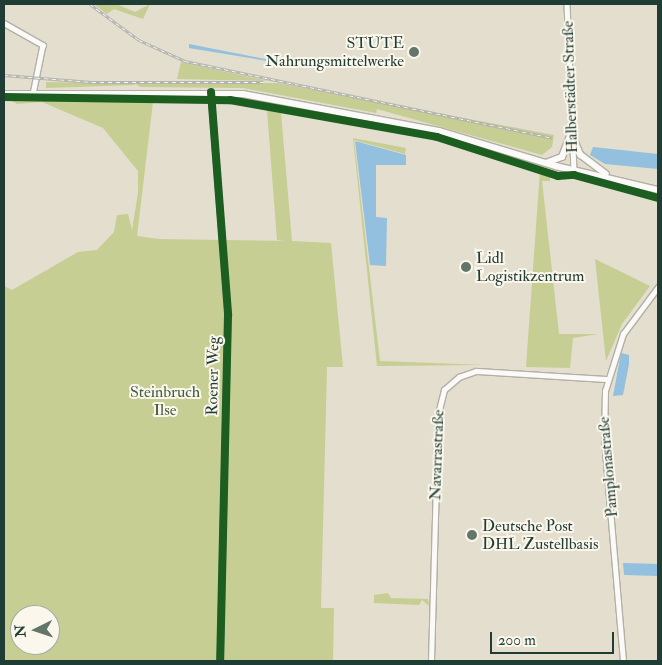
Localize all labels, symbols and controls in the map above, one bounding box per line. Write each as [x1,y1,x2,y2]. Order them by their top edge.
street label: Halberstädter Straße [558,20,582,154]
place label: STUTE Nahrungsmittelwerke [265,33,404,71]
marker: STUTE Nahrungsmittelwerke [408,46,420,58]
place label: Lidl Logistikzentrum [476,248,585,286]
marker: Lidl Logistikzentrum [460,261,472,273]
street label: Roener Weg [203,336,223,416]
park label: Steinbruch Ilse [130,382,200,420]
street label: Navarrastraße [426,409,448,501]
street label: Pamplonastraße [594,416,622,518]
place label: Deutsche Post DHL Zustellbasis [482,516,598,554]
marker: Deutsche Post DHL Zustellbasis [466,529,478,541]
north arrow [10,605,60,655]
scale bar [492,622,616,654]
text: N [12,624,29,638]
text: 200 m [498,631,536,650]

